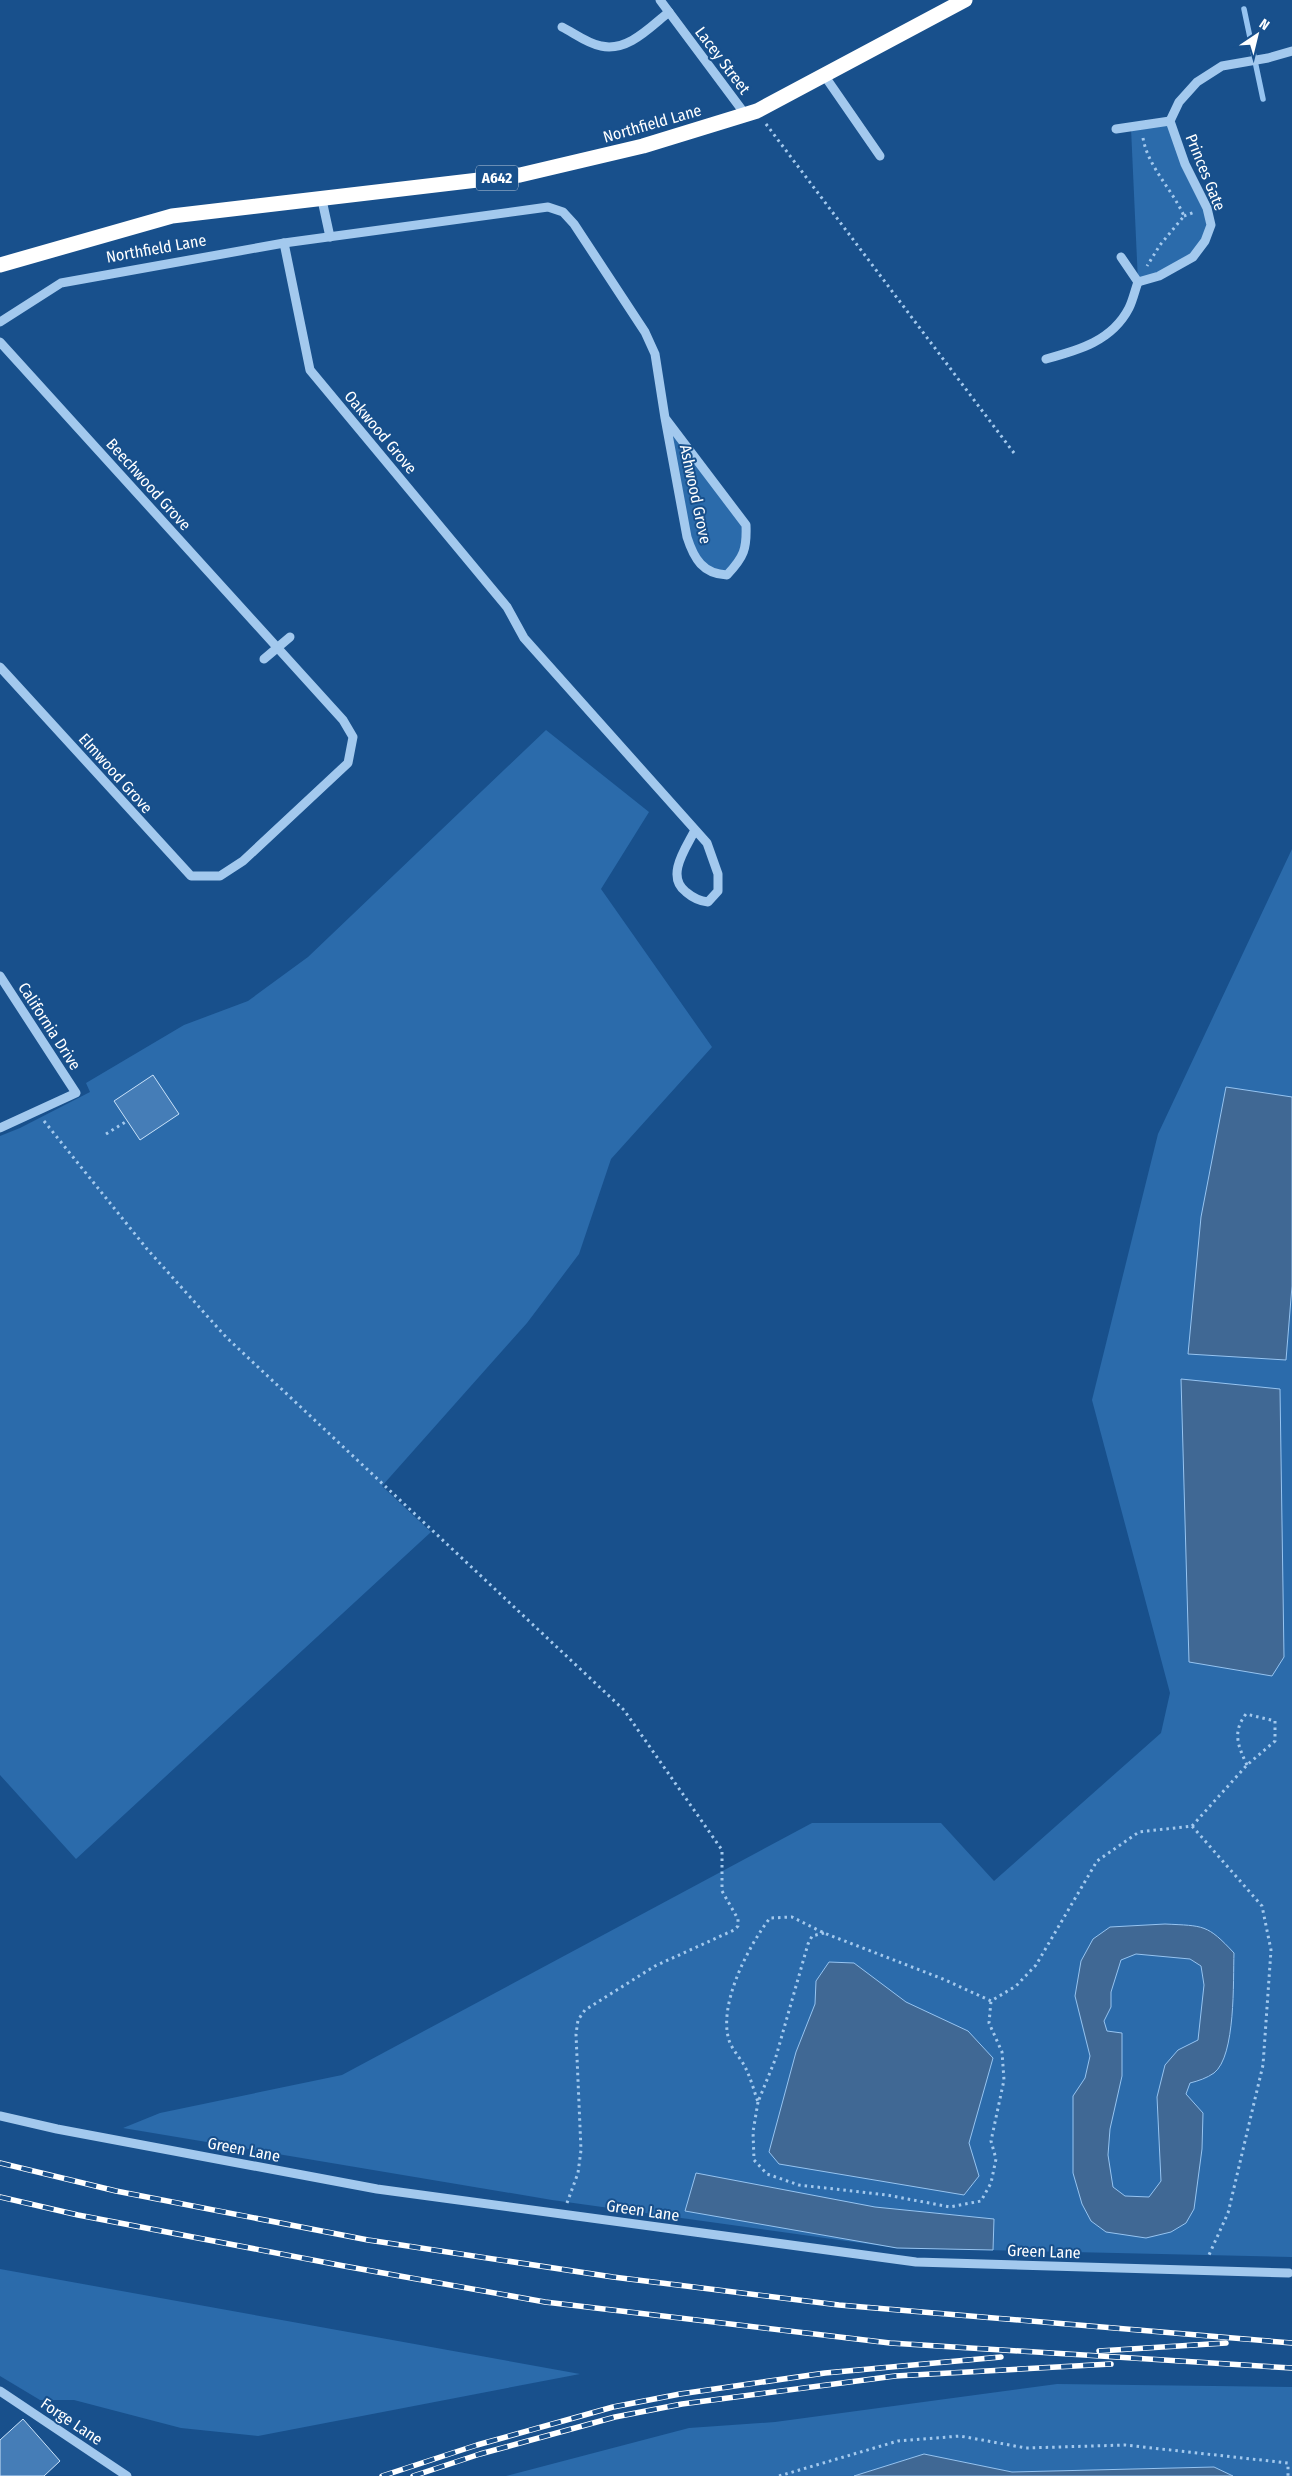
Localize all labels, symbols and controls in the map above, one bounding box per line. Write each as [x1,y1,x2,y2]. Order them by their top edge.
north arrow [1232,10,1282,60]
text: N [1256,15,1272,34]
street label: Lacey Street [691,23,755,98]
street label: Northfield Lane [601,100,704,147]
street label: Princes Gate [1182,131,1230,213]
road number: A642 [476,166,518,190]
street label: Northfield Lane [105,230,208,267]
street label: Oakwood Grove [340,387,421,478]
street label: Beechwood Grove [102,434,195,534]
street label: Ashwood Grove [676,443,715,546]
street label: Elmwood Grove [75,729,157,817]
street label: California Drive [14,979,85,1074]
street label: Green Lane [206,2133,282,2166]
street label: Green Lane [605,2196,681,2225]
street label: Green Lane [1007,2241,1081,2262]
street label: Forge Lane [37,2394,106,2449]

